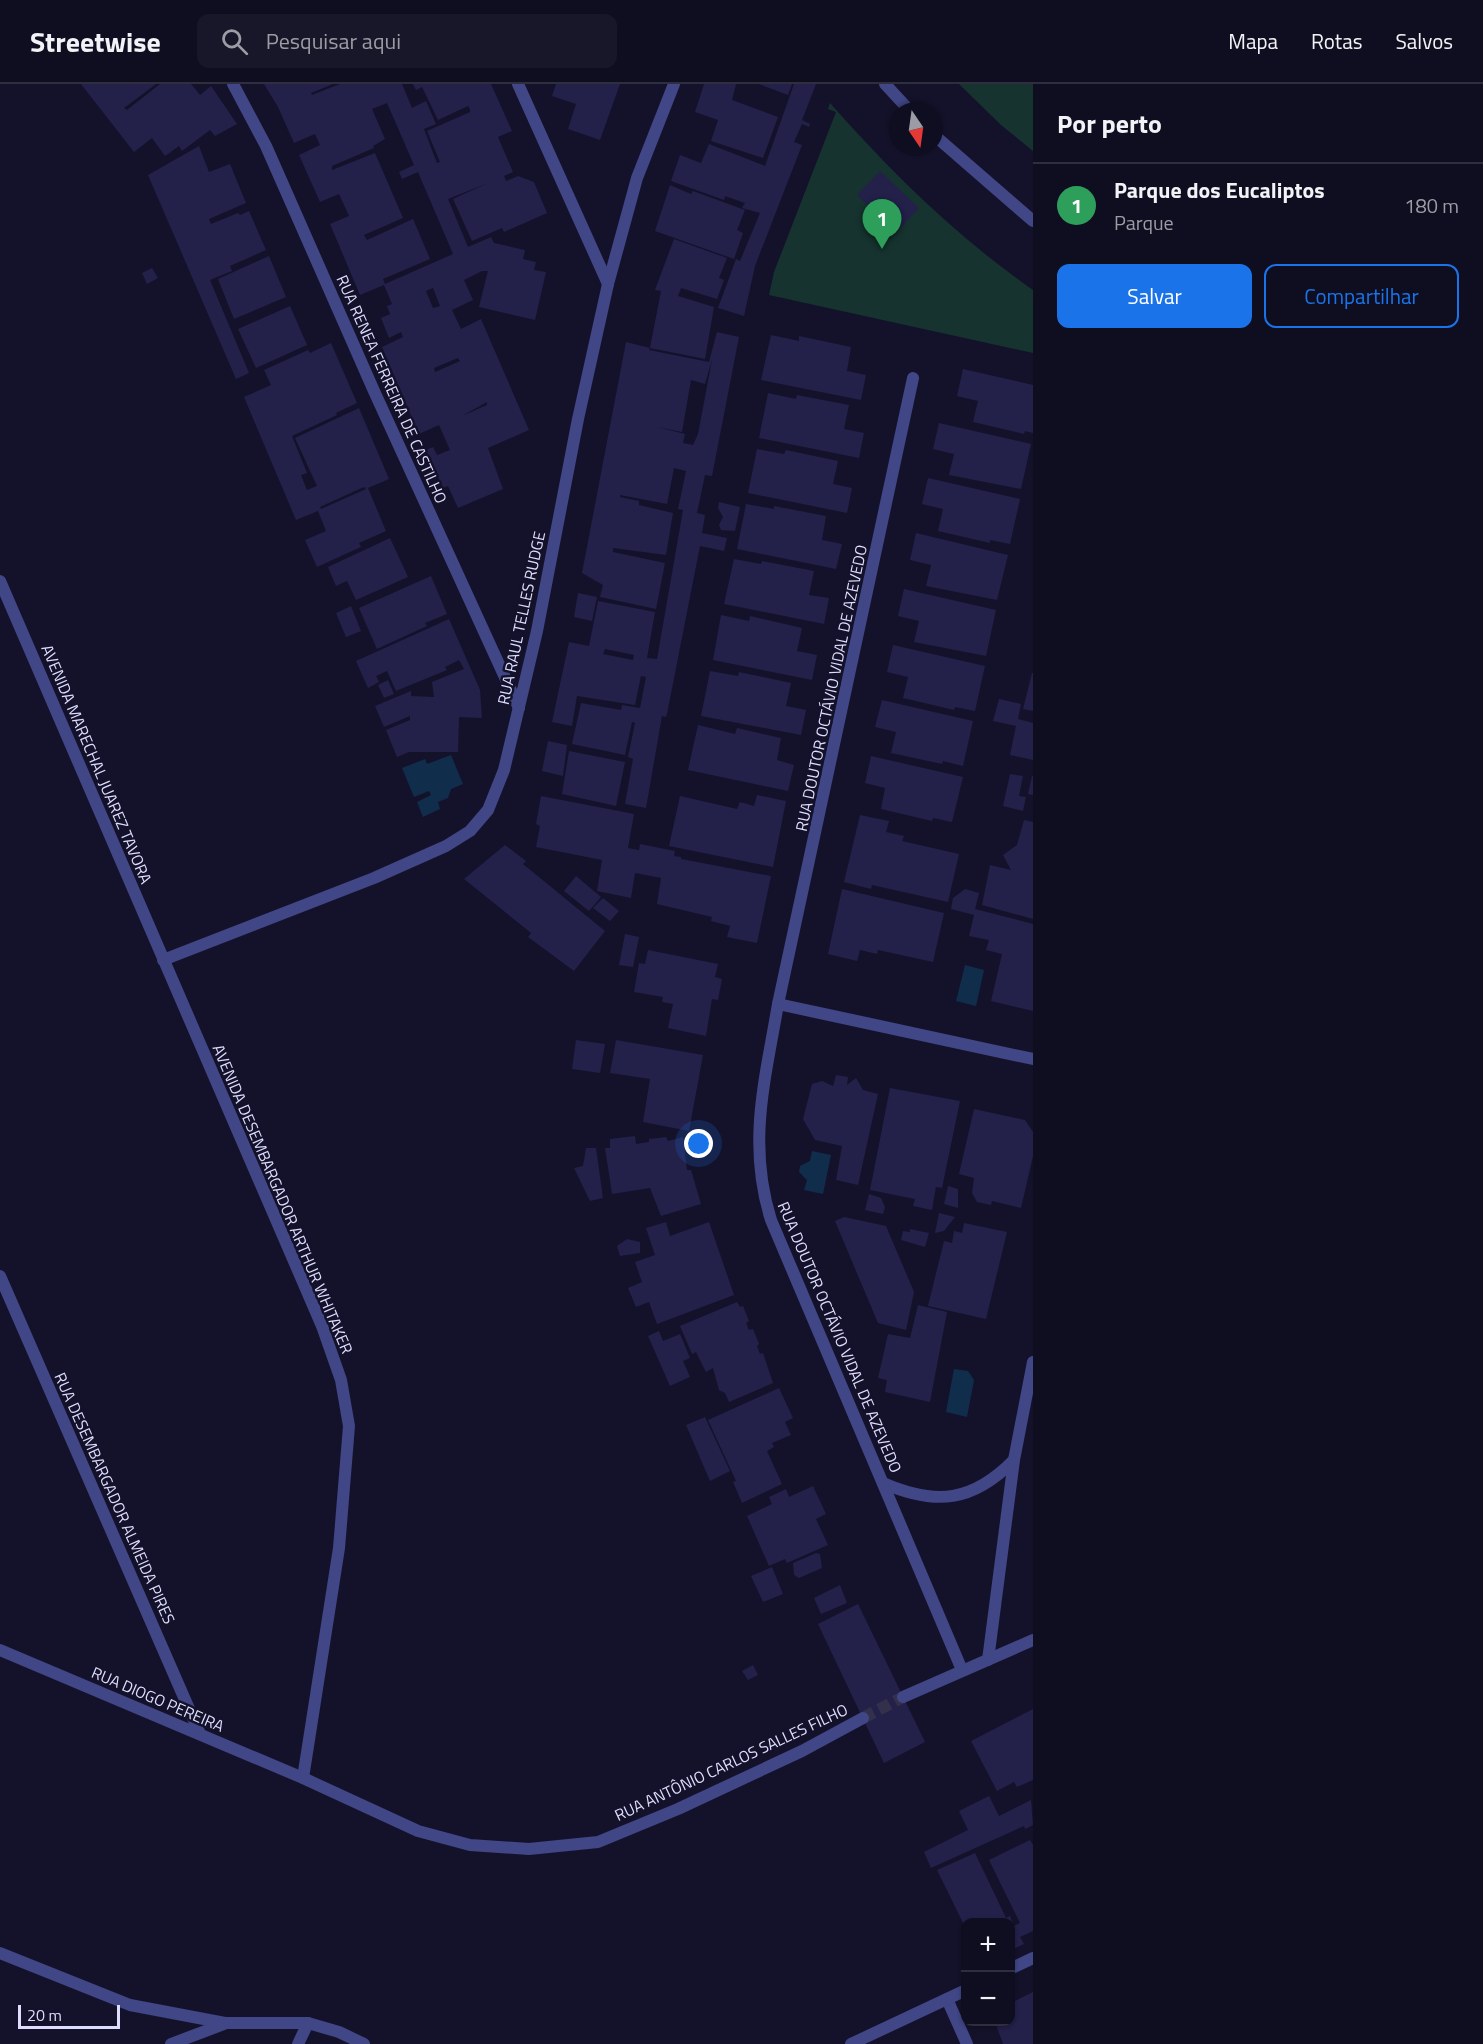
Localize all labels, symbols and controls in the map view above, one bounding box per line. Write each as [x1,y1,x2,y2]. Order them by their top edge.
search box [197,14,617,68]
text: Streetwise [30,20,161,63]
text: Pesquisar aqui [266,24,401,58]
icon: search [218,25,251,58]
text: Mapa [1228,25,1278,57]
text: Rotas [1311,25,1362,57]
text: Salvos [1395,25,1453,57]
north arrow [889,102,943,156]
text: Por perto [1057,104,1162,143]
text: Parque dos Eucaliptos [1114,173,1325,207]
text: 1 [1071,190,1082,221]
text: 180 m [1404,190,1459,221]
pin: 1 [862,200,902,249]
text: Parque [1114,207,1174,238]
button: Salvar [1057,264,1252,328]
button: Compartilhar [1264,264,1459,328]
street label: RUA RENEA FERREIRA DE CASTILHO [331,271,453,507]
street label: RUA RAUL TELLES RUDGE [491,529,551,707]
street label: RUA DOUTOR OCTÁVIO VIDAL DE AZEVEDO [789,542,873,834]
street label: AVENIDA MARECHAL JUAREZ TAVORA [36,641,159,888]
street label: AVENIDA DESEMBARGADOR ARTHUR WHITAKER [207,1041,359,1358]
your location [684,1129,713,1158]
street label: RUA DOUTOR OCTÁVIO VIDAL DE AZEVEDO [772,1198,908,1476]
street label: RUA DESEMBARGADOR ALMEIDA PIRES [48,1368,182,1628]
street label: RUA DIOGO PEREIRA [88,1660,229,1738]
street label: RUA ANTÔNIO CARLOS SALLES FILHO [610,1697,852,1827]
map controls [961,1918,1015,2026]
button: + [961,1918,1015,1972]
button: − [961,1972,1015,2026]
scale bar [18,2002,120,2030]
text: 20 m [27,2003,62,2027]

